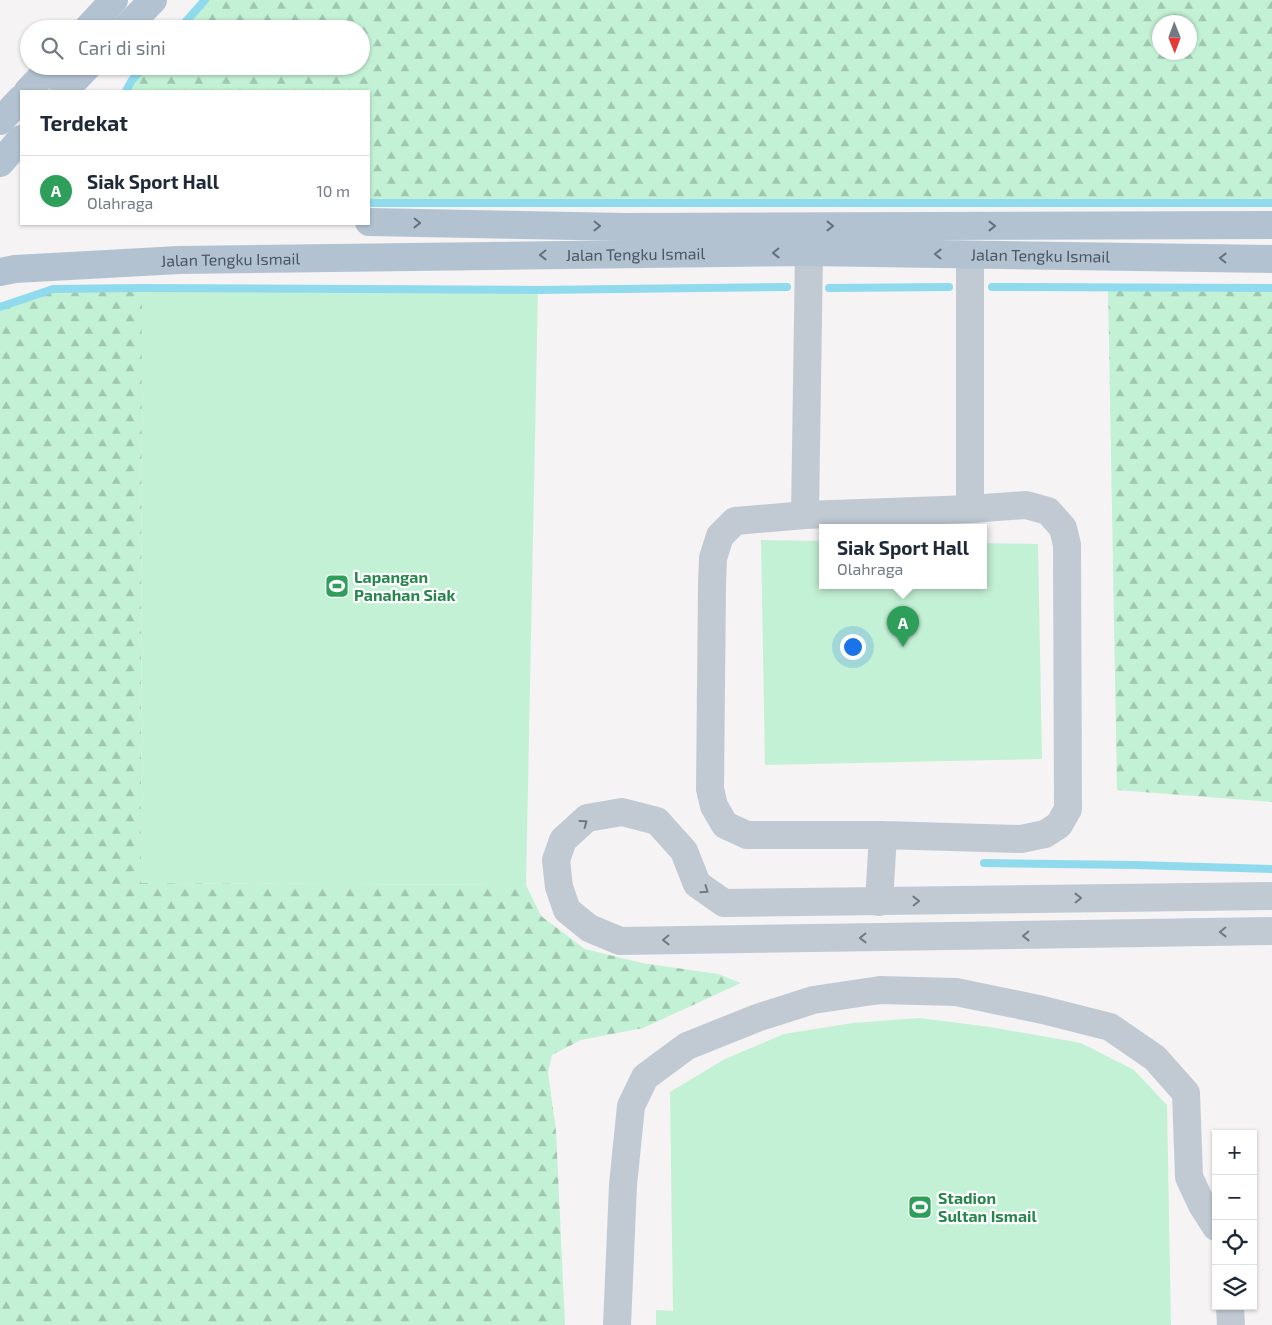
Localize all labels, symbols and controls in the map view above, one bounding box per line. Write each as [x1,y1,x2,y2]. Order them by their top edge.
north arrow [1152,15,1197,60]
search box [20,20,370,75]
icon: search [38,34,66,62]
text: Cari di sini [78,36,166,59]
text: Terdekat [40,110,128,135]
text: Siak Sport Hall [87,170,219,193]
text: A [51,181,61,200]
text: 10 m [316,181,350,200]
text: Olahraga [87,193,153,212]
one-way arrow [414,218,422,228]
one-way arrow [594,221,602,232]
one-way arrow [826,221,834,231]
one-way arrow [989,221,997,231]
street label: Jalan Tengku Ismail [566,243,705,264]
street label: Jalan Tengku Ismail [971,244,1110,266]
street label: Jalan Tengku Ismail [160,248,301,270]
one-way arrow [772,248,780,258]
one-way arrow [934,249,942,259]
one-way arrow [539,250,547,261]
one-way arrow [1219,253,1227,263]
popup [819,524,987,589]
text: Siak Sport Hall [837,536,969,559]
text: Olahraga [837,559,903,578]
place label: Lapangan Panahan Siak [354,567,455,604]
sports icon: Lapangan Panahan Siak [324,573,350,599]
pin: A [887,606,919,647]
your location [840,634,866,660]
one-way arrow [578,820,588,829]
one-way arrow [699,884,709,893]
one-way arrow [1074,893,1082,903]
one-way arrow [912,896,920,906]
one-way arrow [1219,927,1227,937]
one-way arrow [1022,931,1030,941]
one-way arrow [859,933,867,943]
one-way arrow [662,935,670,946]
map controls [1212,1130,1257,1310]
button: + [1212,1130,1257,1175]
button: − [1212,1175,1257,1220]
place label: Stadion Sultan Ismail [938,1188,1037,1225]
sports icon: Stadion Sultan Ismail [907,1194,933,1220]
button: locate [1212,1220,1257,1265]
button: layers [1212,1265,1257,1310]

